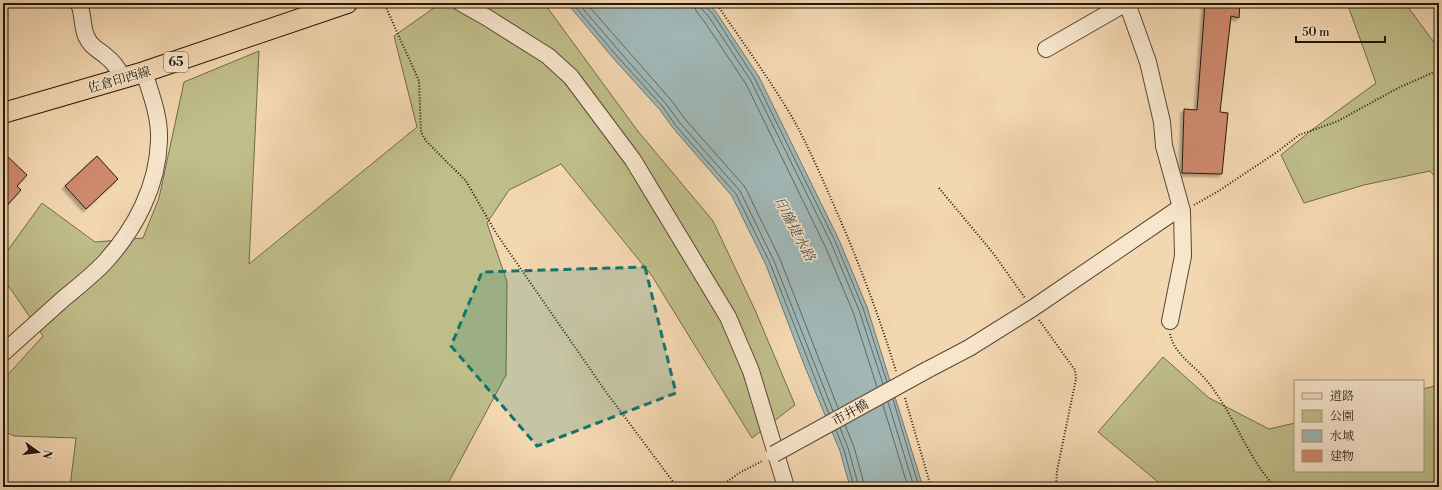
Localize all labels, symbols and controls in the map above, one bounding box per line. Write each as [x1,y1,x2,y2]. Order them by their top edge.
scale bar [1296,18,1385,44]
text: 50 m [1302,25,1330,40]
road number: 65 [164,52,188,72]
street label: 佐倉印西線 [86,63,153,97]
water label: 印旛捷水路 [770,194,819,265]
legend [1294,380,1424,472]
text: 道路 [1330,389,1354,404]
street label: 市井橋 [830,396,871,429]
text: 公園 [1330,409,1354,424]
text: 水域 [1330,429,1354,444]
north arrow [18,432,58,472]
text: N [39,448,55,460]
text: 建物 [1330,449,1354,464]

